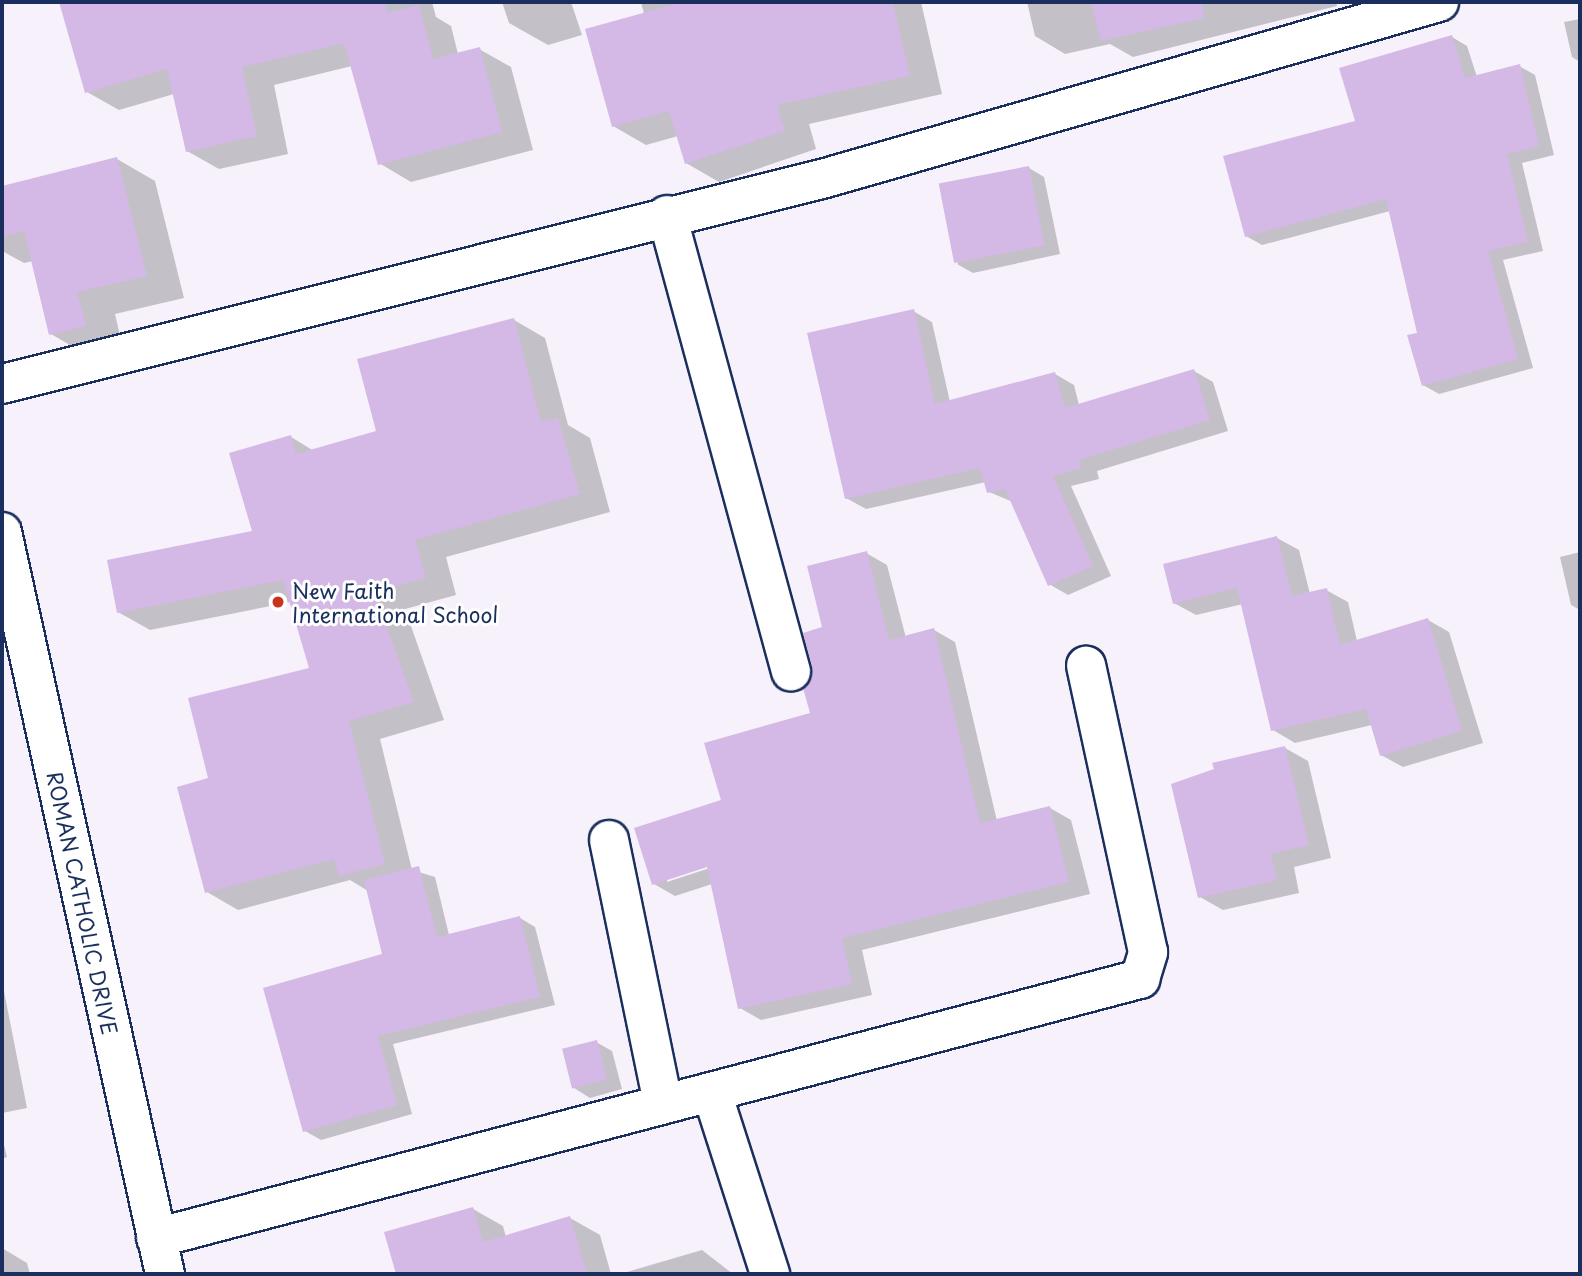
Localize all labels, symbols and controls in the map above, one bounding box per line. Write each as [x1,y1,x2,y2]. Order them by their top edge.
place label: New Faith International School [292,577,498,627]
marker: New Faith International School [270,594,286,610]
street label: ROMAN CATHOLIC DRIVE [43,768,123,1038]

